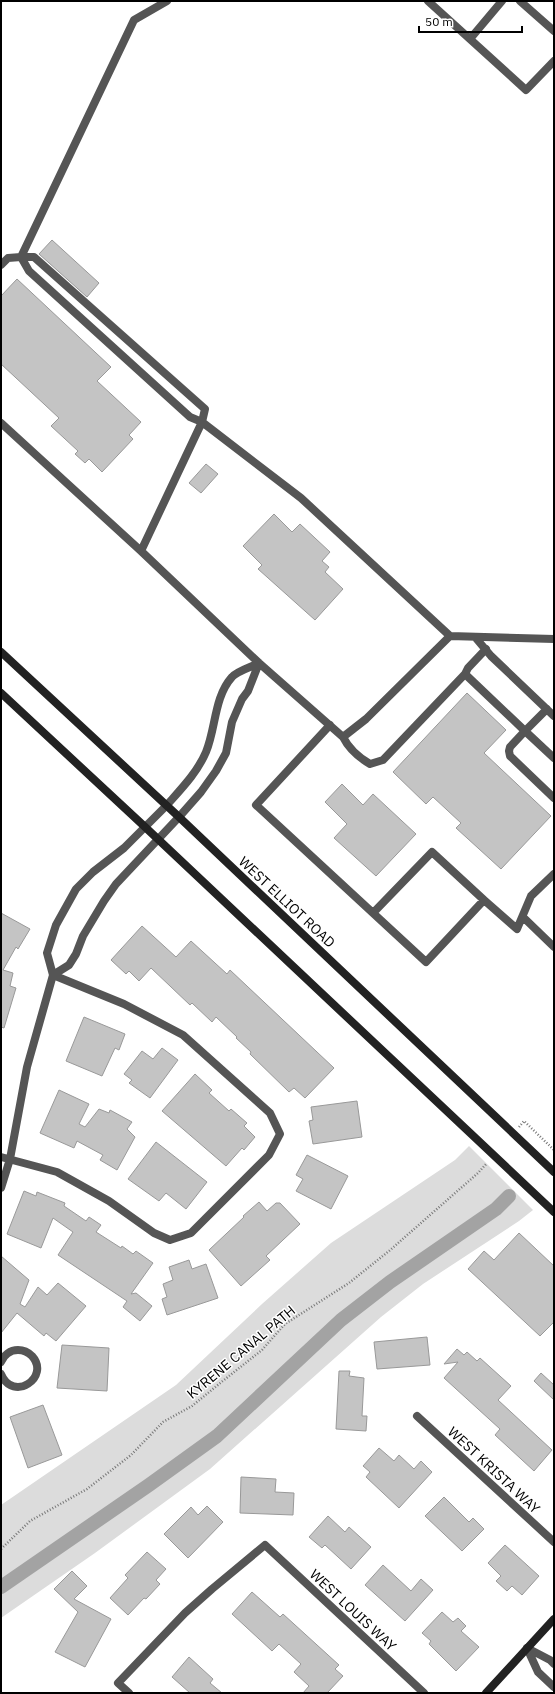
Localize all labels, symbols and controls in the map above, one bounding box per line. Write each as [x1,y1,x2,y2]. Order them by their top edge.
scale bar [419,8,522,34]
text: 50 m [425,14,453,29]
street label: WEST ELLIOT ROAD [235,853,339,951]
street label: KYRENE CANAL PATH [183,1301,299,1403]
street label: WEST KRISTA WAY [444,1423,544,1518]
street label: WEST LOUIS WAY [306,1565,401,1655]

